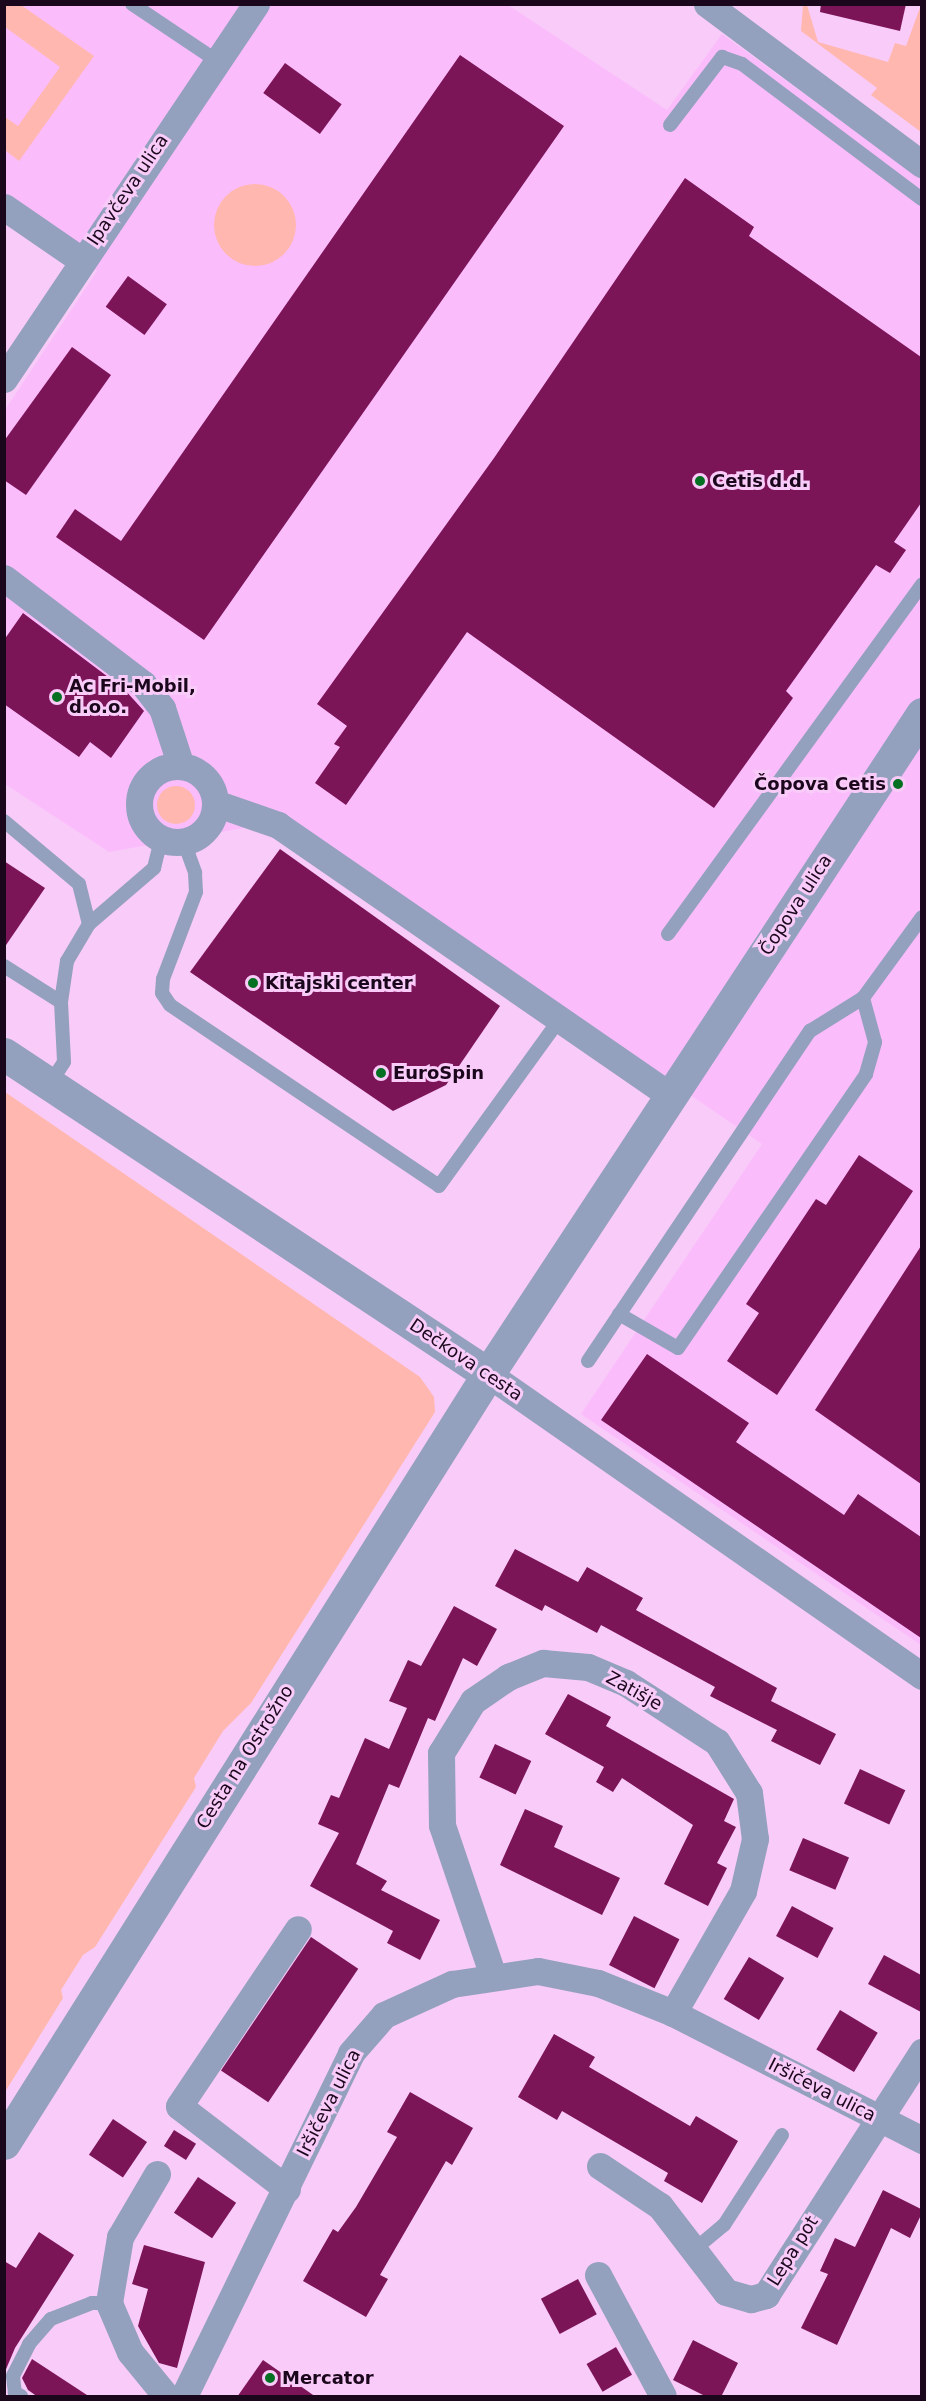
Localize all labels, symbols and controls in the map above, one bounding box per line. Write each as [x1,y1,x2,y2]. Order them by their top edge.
street label: Ipavčeva ulica [83,130,173,250]
place label: Cetis d.d. [712,470,809,492]
marker: Cetis d.d. [693,474,707,488]
place label: Ac Fri-Mobil, d.o.o. [69,676,196,718]
marker: Ac Fri-Mobil, d.o.o. [50,690,64,704]
place label: Čopova Cetis [754,773,886,795]
marker: Čopova Cetis [891,777,905,791]
street label: Čopova ulica [755,851,837,959]
place label: Kitajski center [265,972,413,994]
marker: Kitajski center [246,976,260,990]
place label: EuroSpin [393,1062,484,1084]
marker: EuroSpin [374,1066,388,1080]
street label: Dečkova cesta [405,1314,527,1406]
street label: Zatišje [602,1667,666,1715]
street label: Cesta na Ostrožno [192,1681,298,1833]
street label: Iršičeva ulica [293,2046,365,2160]
street label: Iršičeva ulica [765,2054,879,2126]
street label: Lepa pot [763,2212,823,2290]
place label: Mercator [282,2367,374,2389]
marker: Mercator [263,2371,277,2385]

